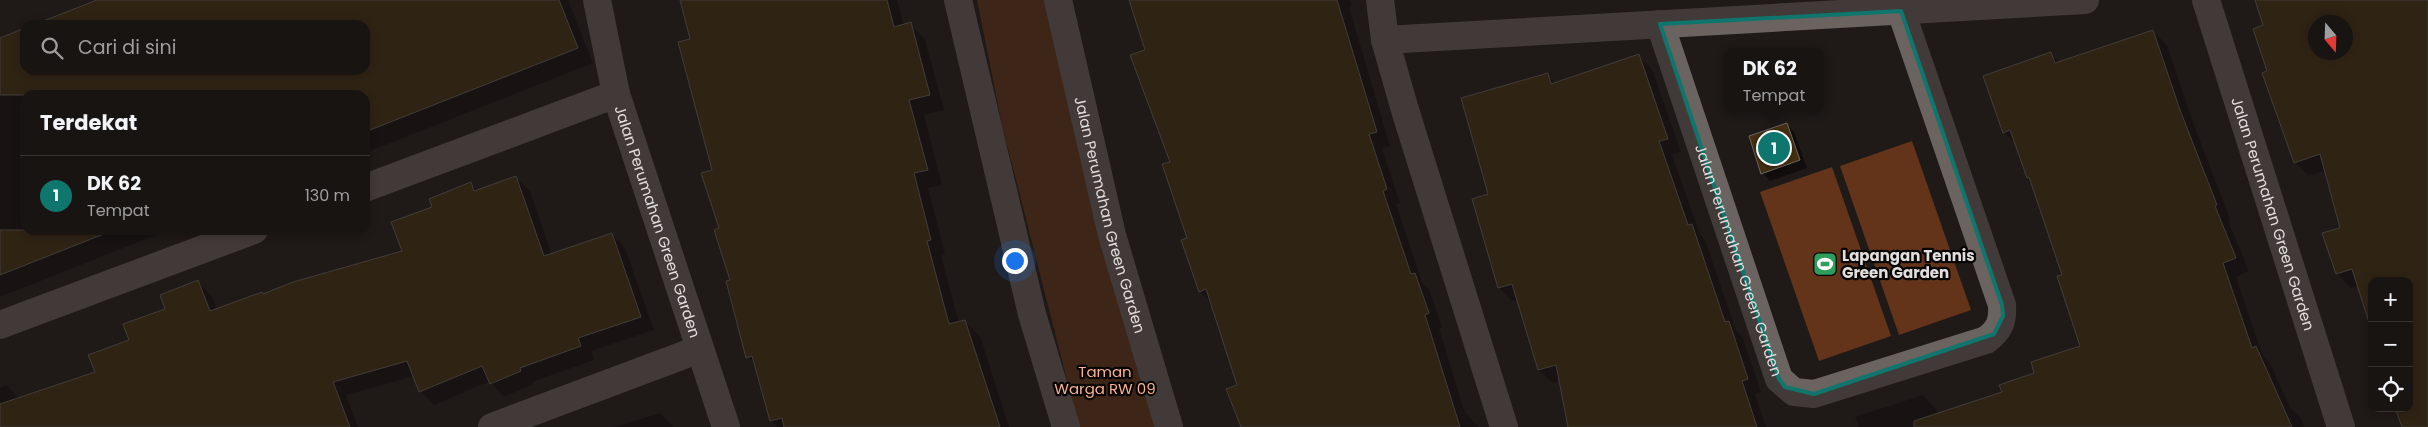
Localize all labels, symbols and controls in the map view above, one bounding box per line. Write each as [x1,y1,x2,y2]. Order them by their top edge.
north arrow [2308,15,2353,60]
search box [20,20,370,75]
icon: search [38,34,66,62]
text: Cari di sini [78,34,176,61]
popup [1724,48,1824,113]
text: DK 62 [1743,55,1797,82]
text: Tempat [1743,84,1805,107]
street label: Jalan Perumahan Green Garden [1070,94,1151,336]
street label: Jalan Perumahan Green Garden [2227,94,2320,333]
street label: Jalan Perumahan Green Garden [610,102,706,340]
text: Terdekat [40,108,137,137]
pin: 1 [1758,129,1790,167]
street label: Jalan Perumahan Green Garden [1690,141,1788,379]
text: DK 62 [87,170,141,197]
text: 1 [53,184,59,207]
text: 130 m [305,184,350,207]
text: Tempat [87,199,150,222]
place label: Lapangan Tennis Green Garden [1842,245,1975,283]
your location [1002,248,1028,274]
sports icon: Lapangan Tennis Green Garden [1812,251,1838,277]
map controls [2368,277,2413,412]
button: + [2368,277,2413,322]
button: − [2368,322,2413,367]
park label: Taman Warga RW 09 [1054,361,1156,399]
button: locate [2368,367,2413,412]

